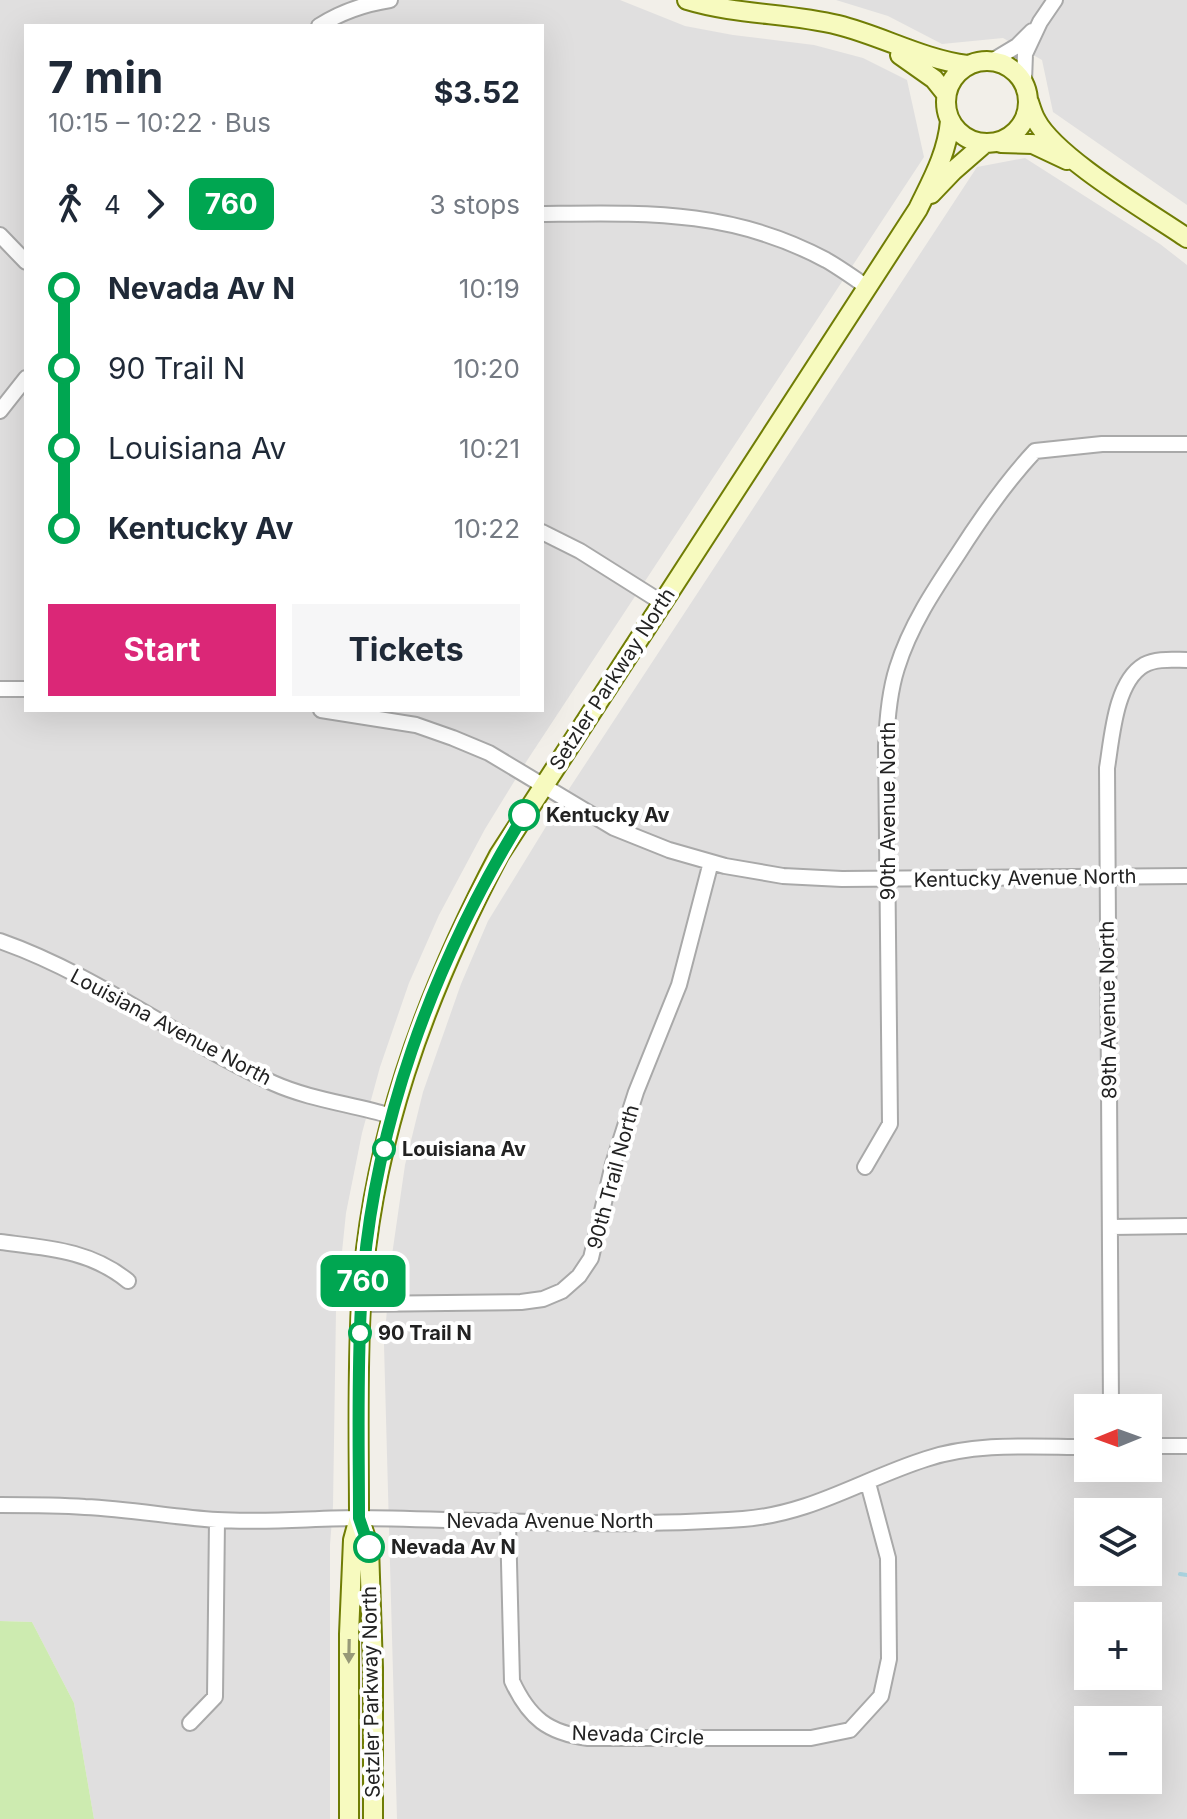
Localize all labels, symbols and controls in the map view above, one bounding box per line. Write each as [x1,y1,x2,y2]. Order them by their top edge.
text: 7 min [48,50,163,104]
text: $3.52 [434,74,520,110]
text: 10:15 – 10:22 · Bus [48,107,271,138]
icon: walk [48,182,92,226]
icon: forward [133,182,177,226]
text: 760 [205,187,258,221]
text: 4 [104,189,121,220]
text: 3 stops [429,189,520,220]
text: Nevada Av N [108,270,295,306]
text: 10:19 [459,273,520,304]
text: 90 Trail N [108,350,245,386]
text: 10:20 [453,353,520,384]
text: Louisiana Av [108,430,286,466]
text: 10:21 [459,433,520,464]
text: Kentucky Av [108,510,293,546]
text: 10:22 [454,513,520,544]
street label: Setzler Parkway North [544,584,680,774]
button: Start [48,604,276,696]
button: Tickets [292,604,520,696]
street label: 90th Avenue North [876,722,900,900]
marker: Kentucky Av [509,800,539,830]
place label: Kentucky Av [546,803,670,827]
street label: Kentucky Avenue North [913,864,1137,892]
street label: 89th Avenue North [1094,921,1122,1099]
street label: Louisiana Avenue North [66,964,276,1090]
street label: 90th Trail North [582,1102,644,1252]
place label: Louisiana Av [402,1137,526,1161]
marker: Louisiana Av [373,1138,395,1160]
line badge: 760 [317,1255,409,1307]
text: 760 [337,1264,389,1298]
place label: 90 Trail N [378,1321,472,1345]
marker: 90 Trail N [349,1322,371,1344]
north arrow [1074,1394,1162,1482]
map controls [1074,1394,1162,1794]
button: layers [1074,1498,1162,1586]
street label: Nevada Avenue North [447,1509,653,1533]
marker: Nevada Av N [354,1532,384,1562]
place label: Nevada Av N [391,1535,516,1559]
street label: Setzler Parkway North [357,1586,385,1798]
button: + [1074,1602,1162,1690]
one-way arrow [343,1639,355,1664]
button: − [1074,1706,1162,1794]
street label: Nevada Circle [571,1721,705,1749]

